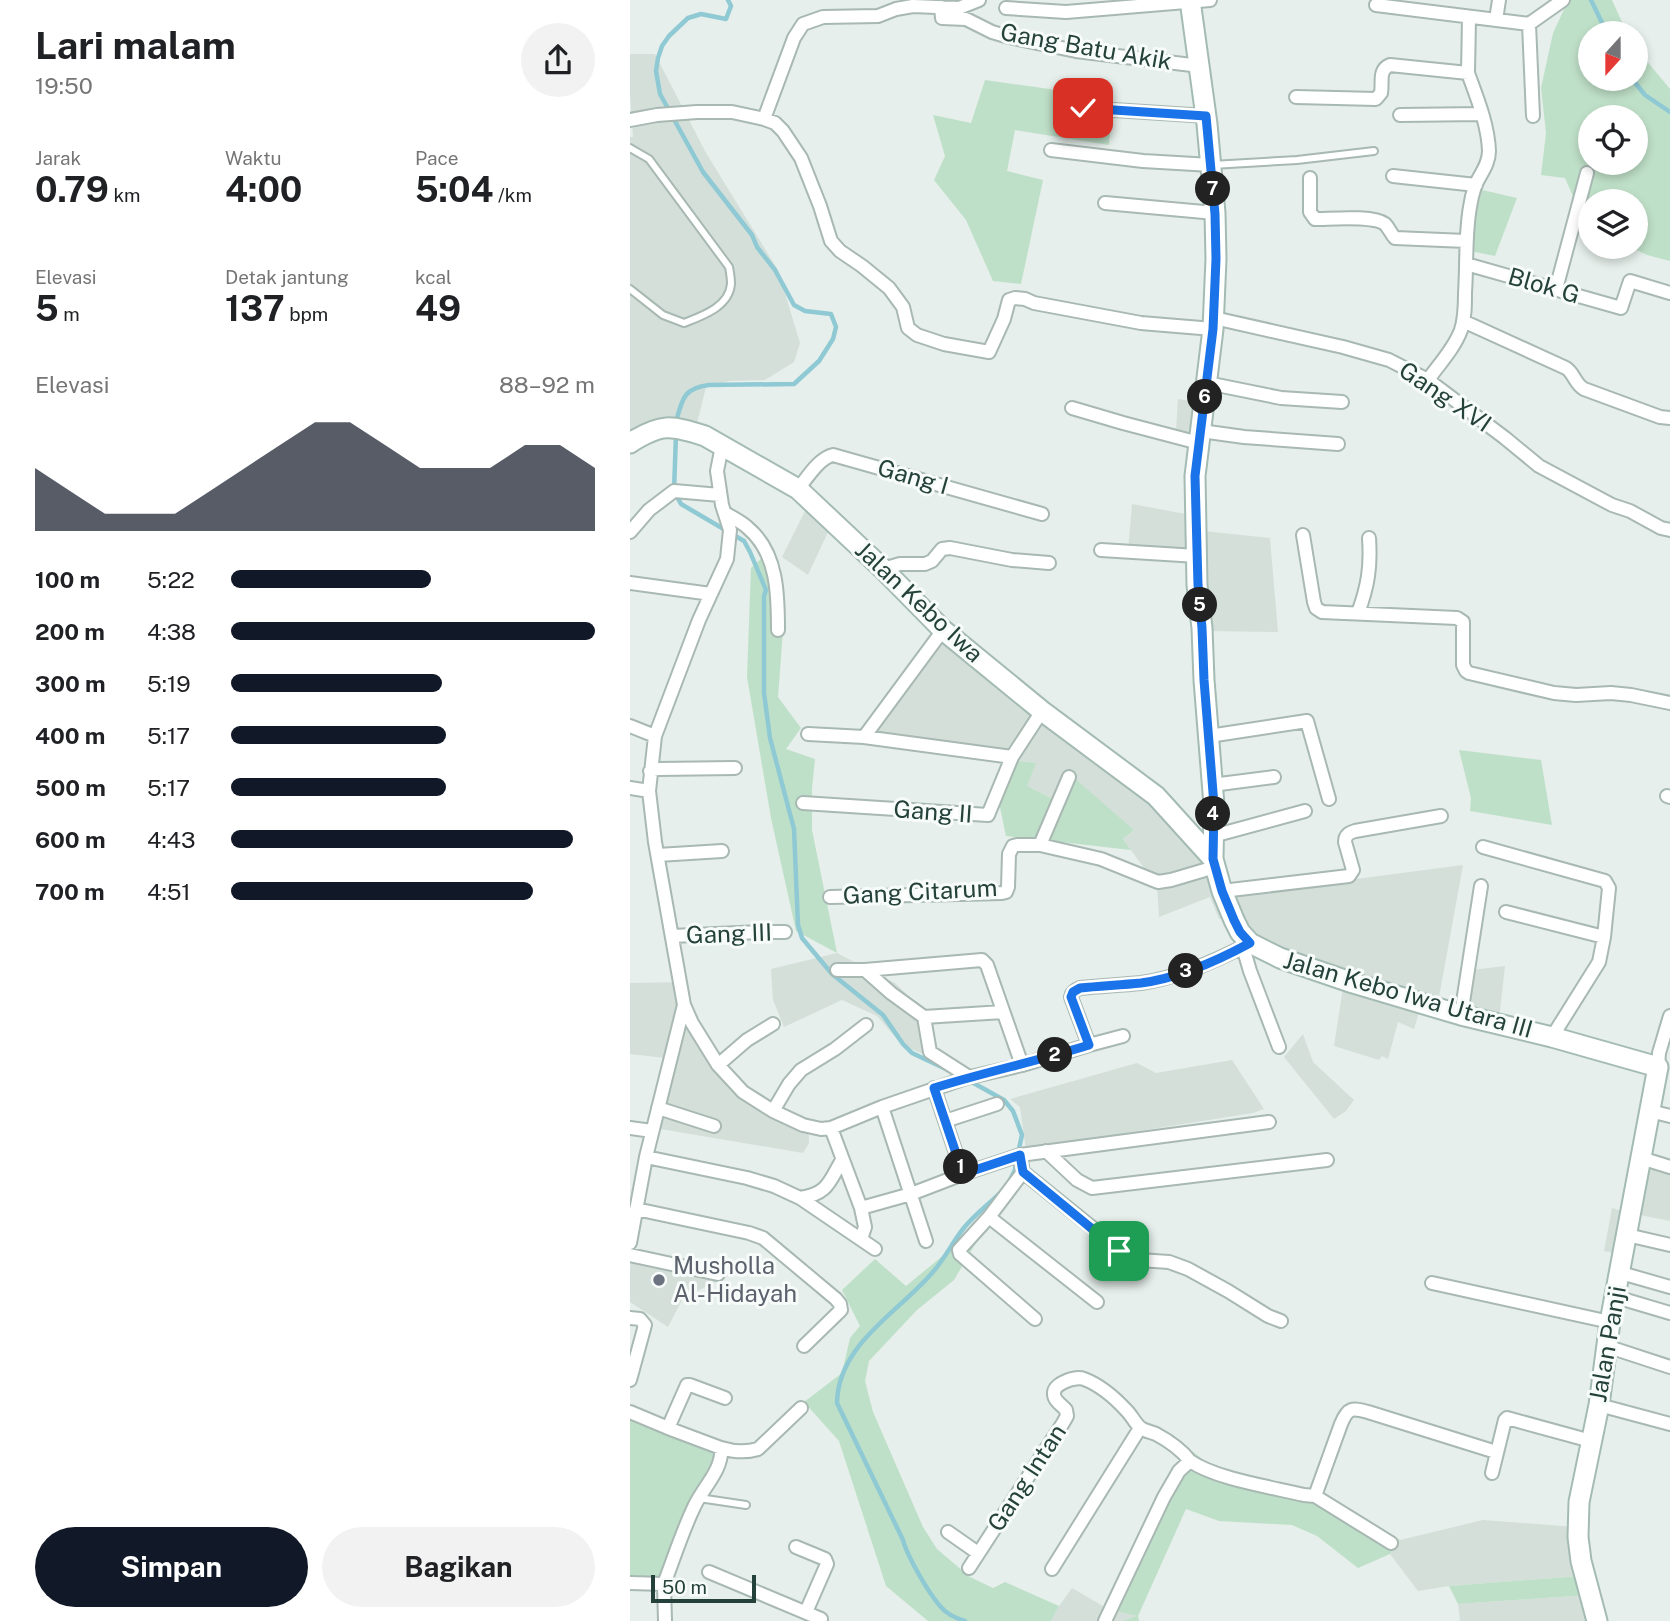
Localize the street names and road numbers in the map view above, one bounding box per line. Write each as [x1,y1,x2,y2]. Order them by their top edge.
street label: Gang Batu Akik [998,17,1174,75]
street label: Blok G [1505,261,1583,309]
street label: Gang XVI [1394,355,1497,437]
street label: Gang I [875,453,952,499]
street label: Jalan Kebo Iwa [850,535,989,667]
street label: Gang II [893,794,973,828]
street label: Gang Citarum [842,873,998,909]
street label: Gang III [686,918,772,948]
street label: Jalan Kebo Iwa Utara III [1280,945,1536,1043]
street label: Jalan Panji [1583,1284,1631,1404]
street label: Gang Intan [981,1419,1071,1536]

